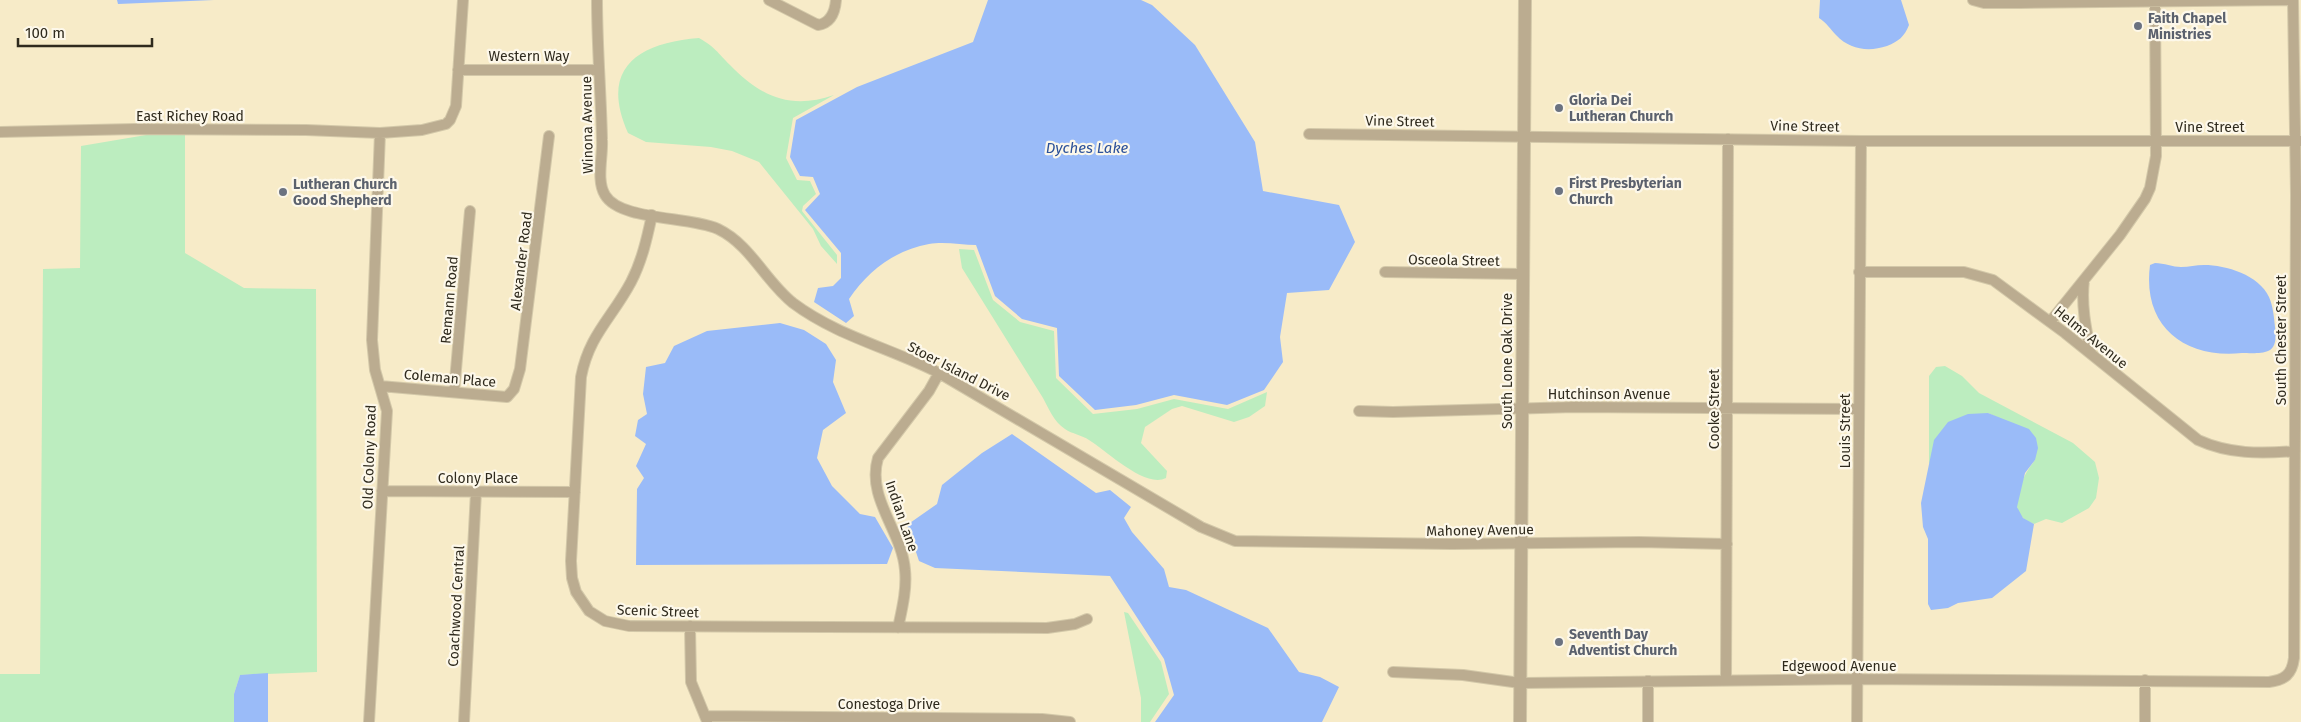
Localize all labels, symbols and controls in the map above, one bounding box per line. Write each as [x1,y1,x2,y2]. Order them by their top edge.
place label: Faith Chapel Ministries [2148,10,2227,43]
scale bar [18,15,151,47]
marker: Faith Chapel Ministries [2132,20,2144,32]
text: 100 m [25,24,65,42]
street label: Western Way [489,48,570,65]
street label: Winona Avenue [578,76,597,174]
place label: Gloria Dei Lutheran Church [1569,92,1673,125]
marker: Gloria Dei Lutheran Church [1553,102,1565,114]
street label: East Richey Road [136,108,244,125]
street label: Vine Street [1365,112,1436,131]
street label: Vine Street [1770,117,1841,136]
street label: Vine Street [2175,119,2246,136]
water label: Dyches Lake [1046,139,1129,157]
place label: First Presbyterian Church [1569,175,1682,208]
place label: Lutheran Church Good Shepherd [293,176,397,209]
marker: First Presbyterian Church [1553,185,1565,197]
marker: Lutheran Church Good Shepherd [277,186,289,198]
street label: Alexander Road [507,211,536,311]
street label: Osceola Street [1408,251,1501,270]
street label: Remann Road [437,256,462,345]
street label: South Chester Street [2273,274,2290,405]
street label: South Lone Oak Drive [1499,293,1516,429]
street label: Helms Avenue [2050,302,2131,372]
street label: Stoer Island Drive [905,338,1013,405]
street label: Coleman Place [403,366,497,391]
street label: Cooke Street [1706,368,1723,449]
street label: Hutchinson Avenue [1548,386,1670,403]
street label: Louis Street [1837,392,1854,469]
street label: Old Colony Road [359,404,380,510]
street label: Colony Place [438,470,518,487]
street label: Indian Lane [881,478,922,554]
street label: Mahoney Avenue [1426,521,1534,540]
street label: Coachwood Central [445,545,468,667]
street label: Scenic Street [617,602,700,621]
place label: Seventh Day Adventist Church [1568,626,1677,659]
marker: Seventh Day Adventist Church [1553,636,1565,648]
street label: Edgewood Avenue [1781,658,1897,675]
street label: Conestoga Drive [838,696,940,713]

